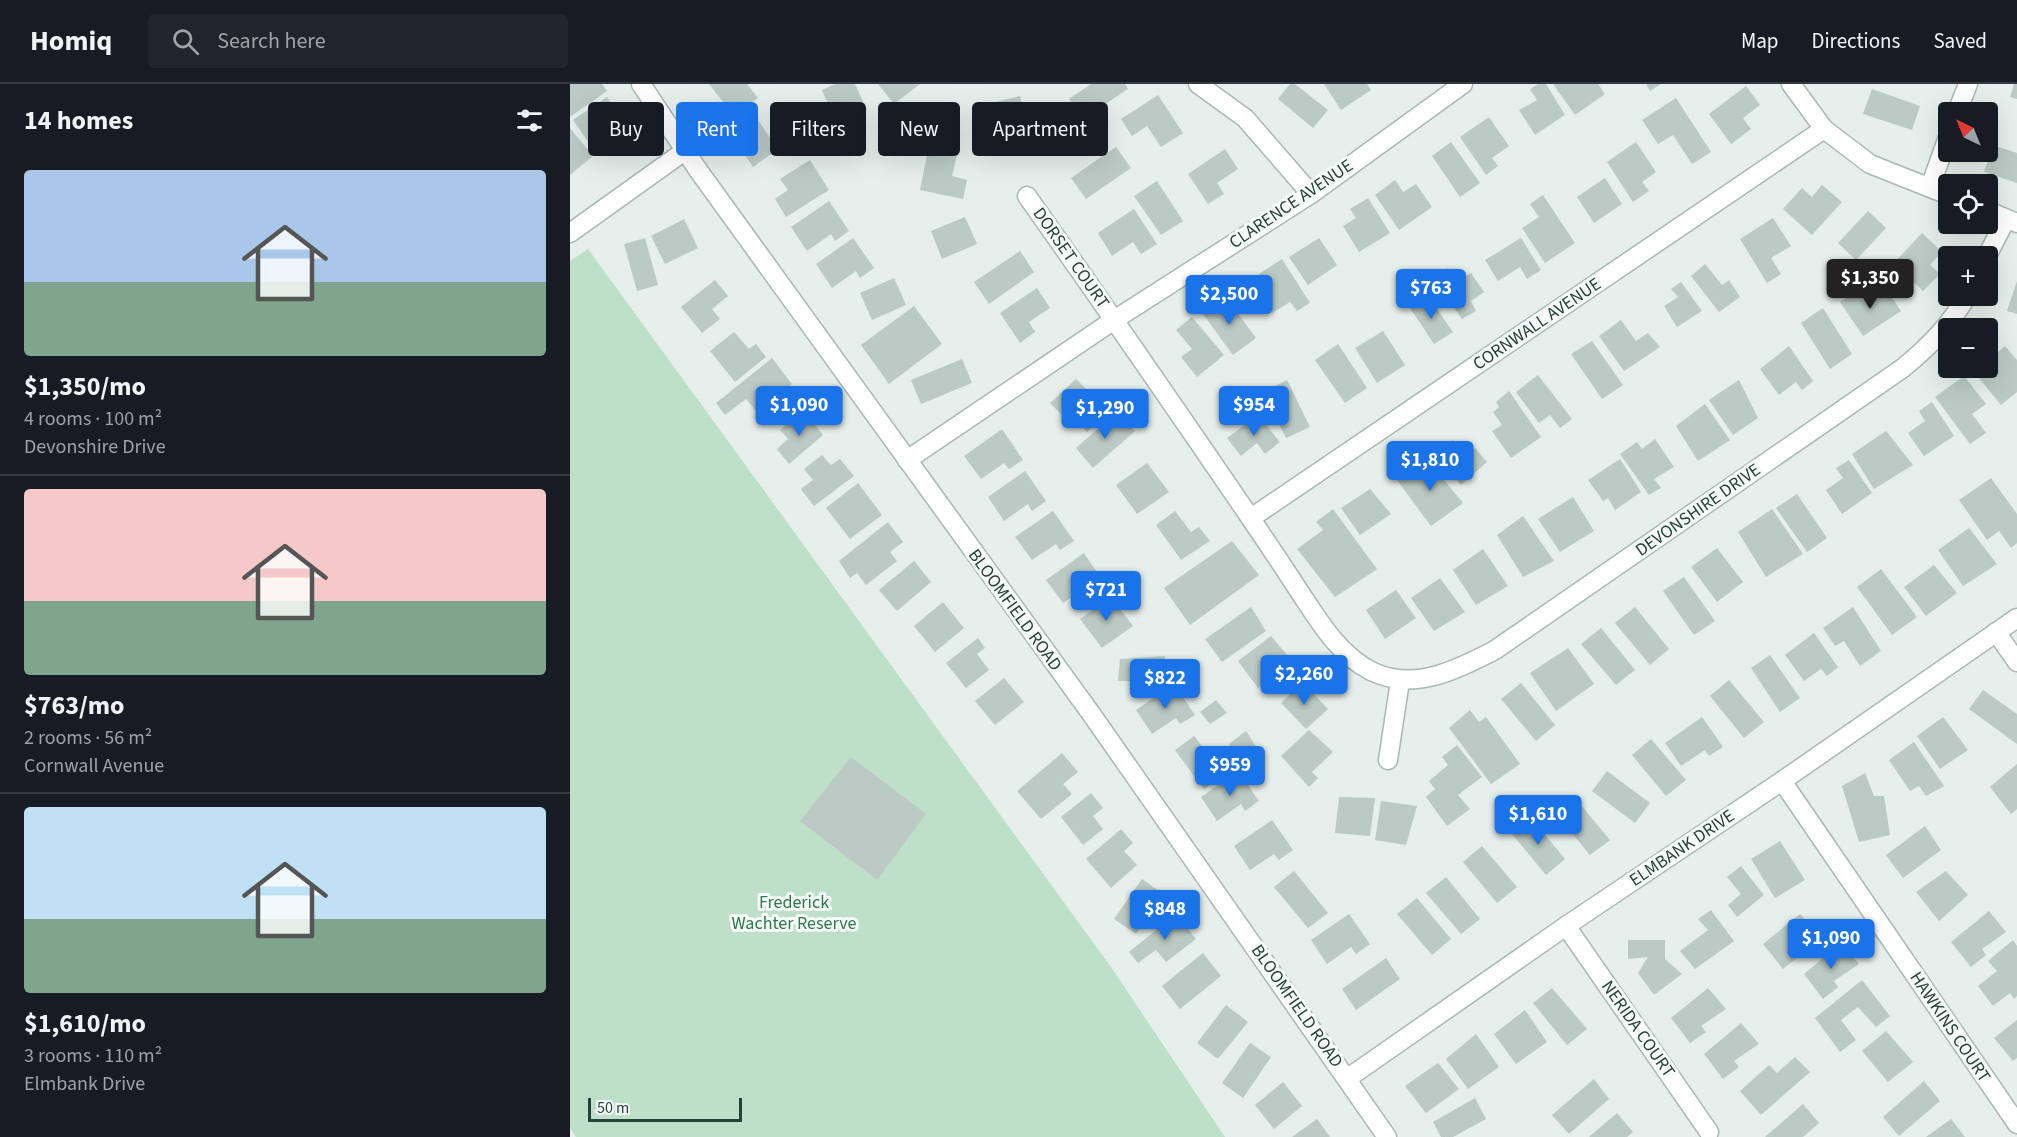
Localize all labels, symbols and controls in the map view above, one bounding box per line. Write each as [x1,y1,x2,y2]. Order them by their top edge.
search box [148,14,568,68]
text: Homiq [30,21,112,61]
icon: search [169,25,202,58]
text: Search here [217,25,326,57]
text: Map [1741,26,1779,56]
text: Directions [1812,26,1900,56]
text: Saved [1933,26,1987,56]
text: 14 homes [24,102,133,139]
chip: Buy [588,102,664,156]
chip: Rent [676,102,758,156]
chip: Filters [770,102,866,156]
chip: New [878,102,960,156]
chip: Apartment [972,102,1108,156]
north arrow [1938,102,1998,162]
map controls [1938,102,1998,378]
icon: filters [513,104,546,137]
street label: CLARENCE AVENUE [1224,153,1358,255]
button: locate [1938,174,1998,234]
street label: DORSET COURT [1027,202,1115,314]
icon: home [231,209,339,317]
button: + [1938,246,1998,306]
pin: $1,350 [1821,259,1919,310]
text: $1,350 [1841,264,1899,292]
pin: $763 [1395,269,1467,320]
street label: CORNWALL AVENUE [1468,272,1606,376]
text: $763 [1410,274,1452,302]
pin: $2,500 [1180,275,1278,326]
text: $2,500 [1200,280,1258,308]
button: − [1938,318,1998,378]
text: $1,350/mo [24,368,146,405]
pin: $1,090 [750,386,848,437]
pin: $954 [1218,386,1290,437]
pin: $1,290 [1056,389,1154,440]
text: $1,090 [770,391,828,419]
text: $954 [1233,391,1275,419]
text: $1,290 [1076,394,1134,422]
text: 4 rooms · 100 m² [24,405,162,433]
text: Devonshire Drive [24,433,166,461]
pin: $1,810 [1381,441,1479,492]
text: $1,810 [1401,446,1459,474]
street label: DEVONSHIRE DRIVE [1630,457,1766,563]
icon: home [231,528,339,636]
street label: BLOOMFIELD ROAD [962,544,1068,676]
pin: $721 [1070,571,1142,622]
text: $721 [1085,576,1127,604]
pin: $2,260 [1255,655,1353,706]
pin: $822 [1129,659,1201,710]
text: $2,260 [1275,660,1333,688]
text: $822 [1144,664,1186,692]
text: $763/mo [24,687,124,724]
text: 2 rooms · 56 m² [24,724,152,752]
pin: $959 [1194,746,1266,797]
text: $959 [1209,751,1251,779]
text: Cornwall Avenue [24,752,164,780]
pin: $1,610 [1489,795,1587,846]
text: $1,610 [1509,800,1567,828]
street label: ELMBANK DRIVE [1624,803,1740,893]
icon: home [231,846,339,954]
park label: Frederick Wachter Reserve [732,890,857,936]
pin: $848 [1129,890,1201,941]
text: $848 [1144,895,1186,923]
pin: $1,090 [1782,919,1880,970]
text: $1,090 [1802,924,1860,952]
street label: BLOOMFIELD ROAD [1245,939,1349,1073]
street label: HAWKINS COURT [1904,967,1997,1088]
street label: NERIDA COURT [1595,975,1681,1083]
text: $1,610/mo [24,1005,146,1042]
text: 3 rooms · 110 m² [24,1042,162,1070]
text: Elmbank Drive [24,1070,145,1098]
scale bar [588,1095,742,1122]
text: 50 m [597,1097,629,1119]

